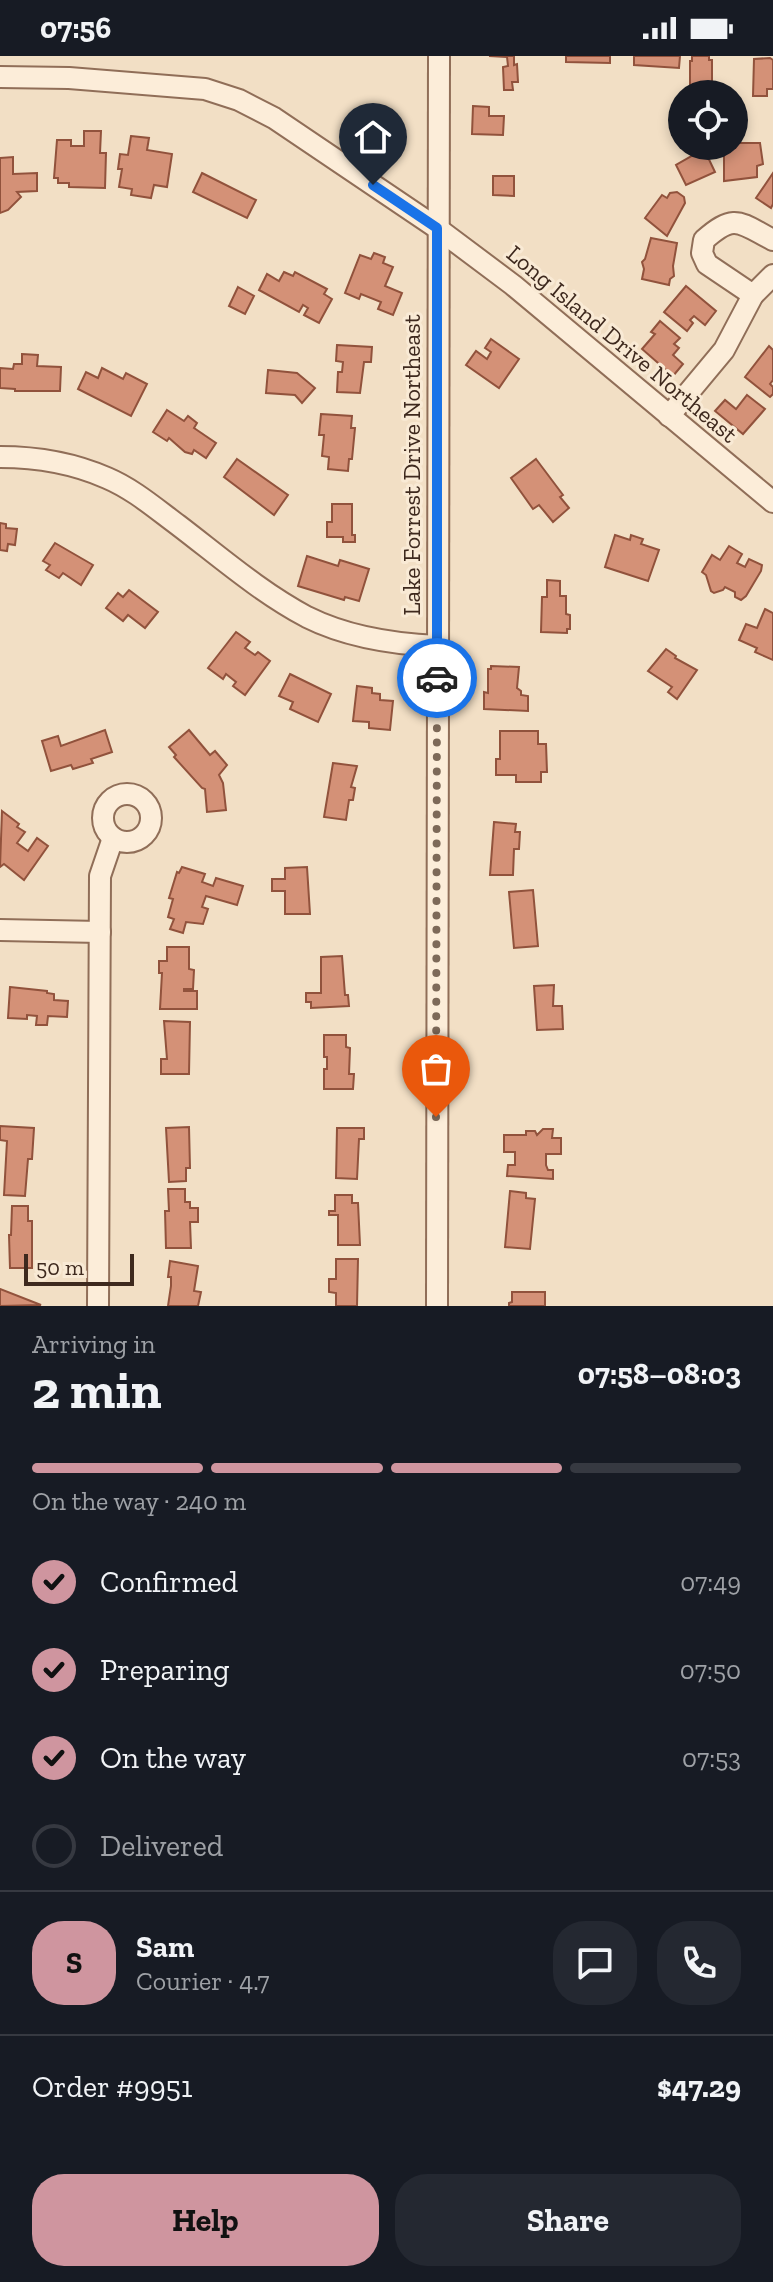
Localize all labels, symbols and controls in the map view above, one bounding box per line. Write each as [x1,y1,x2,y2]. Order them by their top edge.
text: 07:56 [40,10,111,46]
map controls [668,80,748,160]
button: locate [668,80,748,160]
pin [339,103,407,185]
icon: home [351,115,395,159]
street label: Long Island Drive Northeast [501,239,744,449]
street label: Lake Forrest Drive Northeast [397,314,426,616]
courier [397,638,477,718]
icon: car [415,656,459,700]
pin [402,1035,470,1117]
icon: bag [414,1047,458,1091]
scale bar [24,1250,134,1286]
text: 50 m [36,1254,84,1281]
text: Arriving in [32,1328,155,1360]
text: 07:58–08:03 [578,1356,741,1392]
text: 2 min [32,1359,162,1421]
text: On the way · 240 m [32,1485,246,1517]
icon: check [32,1560,76,1604]
text: Confirmed [100,1564,238,1600]
text: 07:49 [680,1566,741,1598]
icon: check [32,1648,76,1692]
text: Preparing [100,1652,230,1688]
text: 07:50 [680,1654,741,1686]
icon: check [32,1736,76,1780]
text: On the way [100,1740,246,1776]
text: 07:53 [682,1742,741,1774]
text: Delivered [100,1828,223,1864]
button: chat [553,1921,637,2005]
button: phone [657,1921,741,2005]
text: Sam [136,1929,194,1965]
text: S [66,1945,82,1981]
text: Courier · 4.7 [136,1965,270,1997]
text: Order #9951 [32,2069,192,2105]
text: $47.29 [657,2069,741,2105]
button: Help [32,2174,379,2266]
button: Share [395,2174,741,2266]

